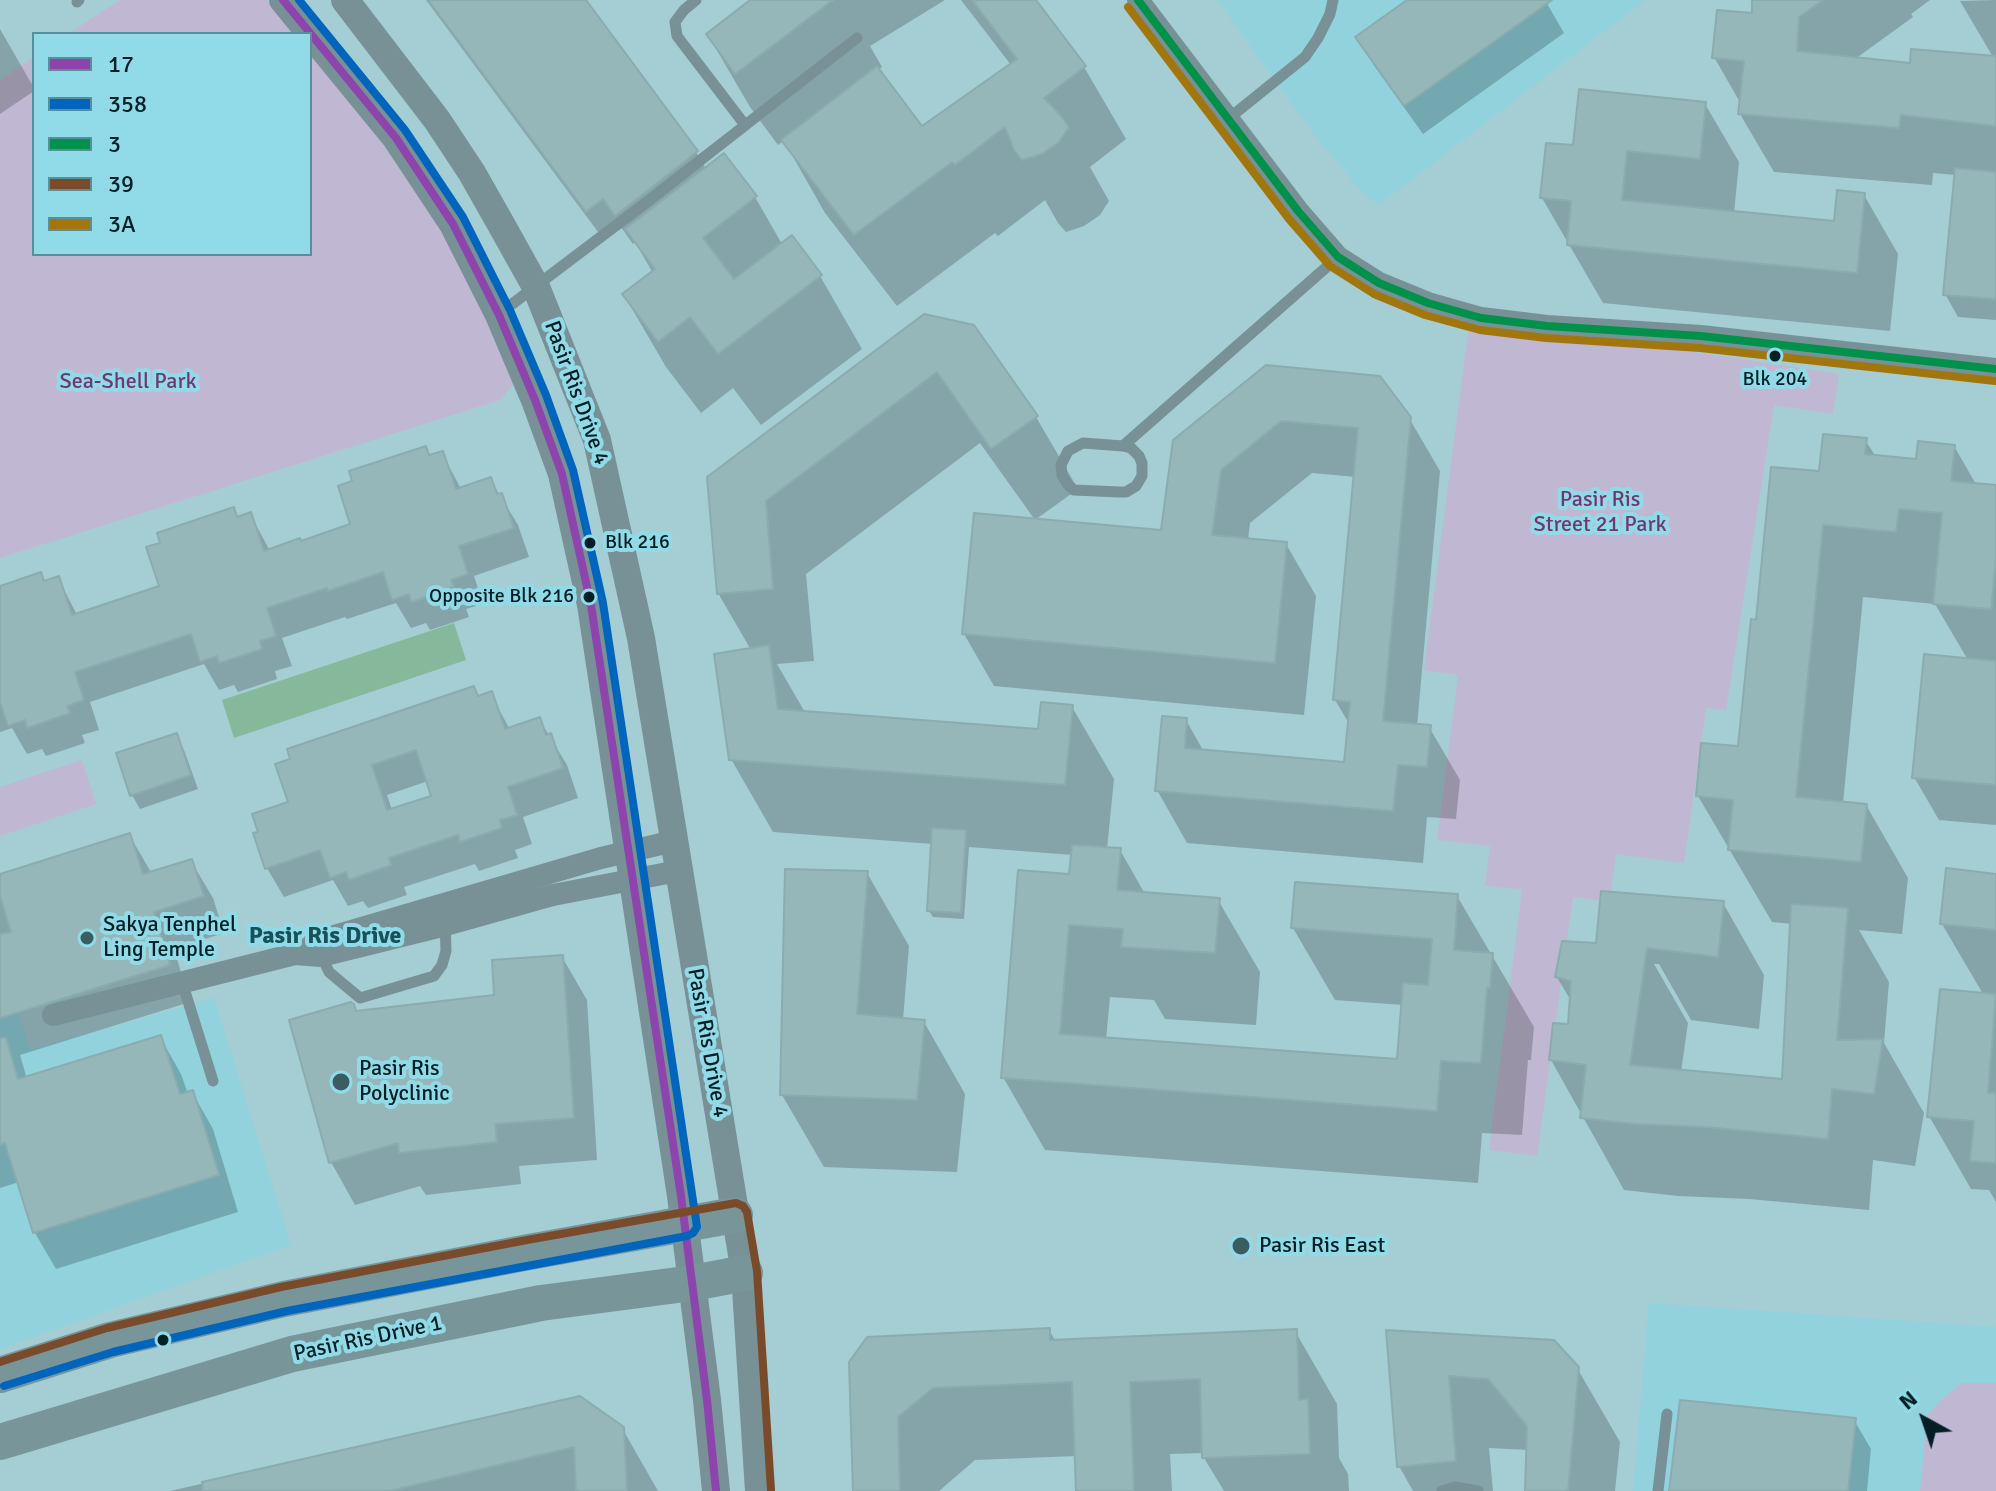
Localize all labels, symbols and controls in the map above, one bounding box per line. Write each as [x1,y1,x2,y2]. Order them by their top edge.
legend [32,32,312,256]
text: 17 [108,49,134,79]
text: 358 [108,89,147,119]
text: 3 [108,129,121,159]
text: 39 [108,169,134,199]
text: 3A [108,209,136,239]
street label: Pasir Ris Drive 4 [538,317,614,469]
marker: Blk 204 [1767,348,1783,364]
place label: Blk 204 [1743,368,1807,392]
park label: Sea-Shell Park [59,369,197,395]
park label: Pasir Ris Street 21 Park [1533,487,1667,538]
place label: Blk 216 [605,531,670,555]
marker: Blk 216 [582,535,598,551]
place label: Opposite Blk 216 [429,585,574,609]
marker: Opposite Blk 216 [581,589,597,605]
place label: Sakya Tenphel Ling Temple [103,912,237,964]
district label: Pasir Ris Drive [249,923,401,951]
marker: Sakya Tenphel Ling Temple [78,929,96,947]
street label: Pasir Ris Drive 4 [681,966,733,1120]
place label: Pasir Ris Polyclinic [359,1056,450,1108]
marker: Pasir Ris Polyclinic [330,1071,352,1093]
place label: Pasir Ris East [1259,1233,1385,1259]
marker: Pasir Ris East [1230,1235,1252,1257]
street label: Pasir Ris Drive 1 [291,1310,445,1368]
unlabelled marker [155,1332,171,1348]
north arrow [1884,1379,1964,1459]
text: N [1894,1385,1923,1415]

